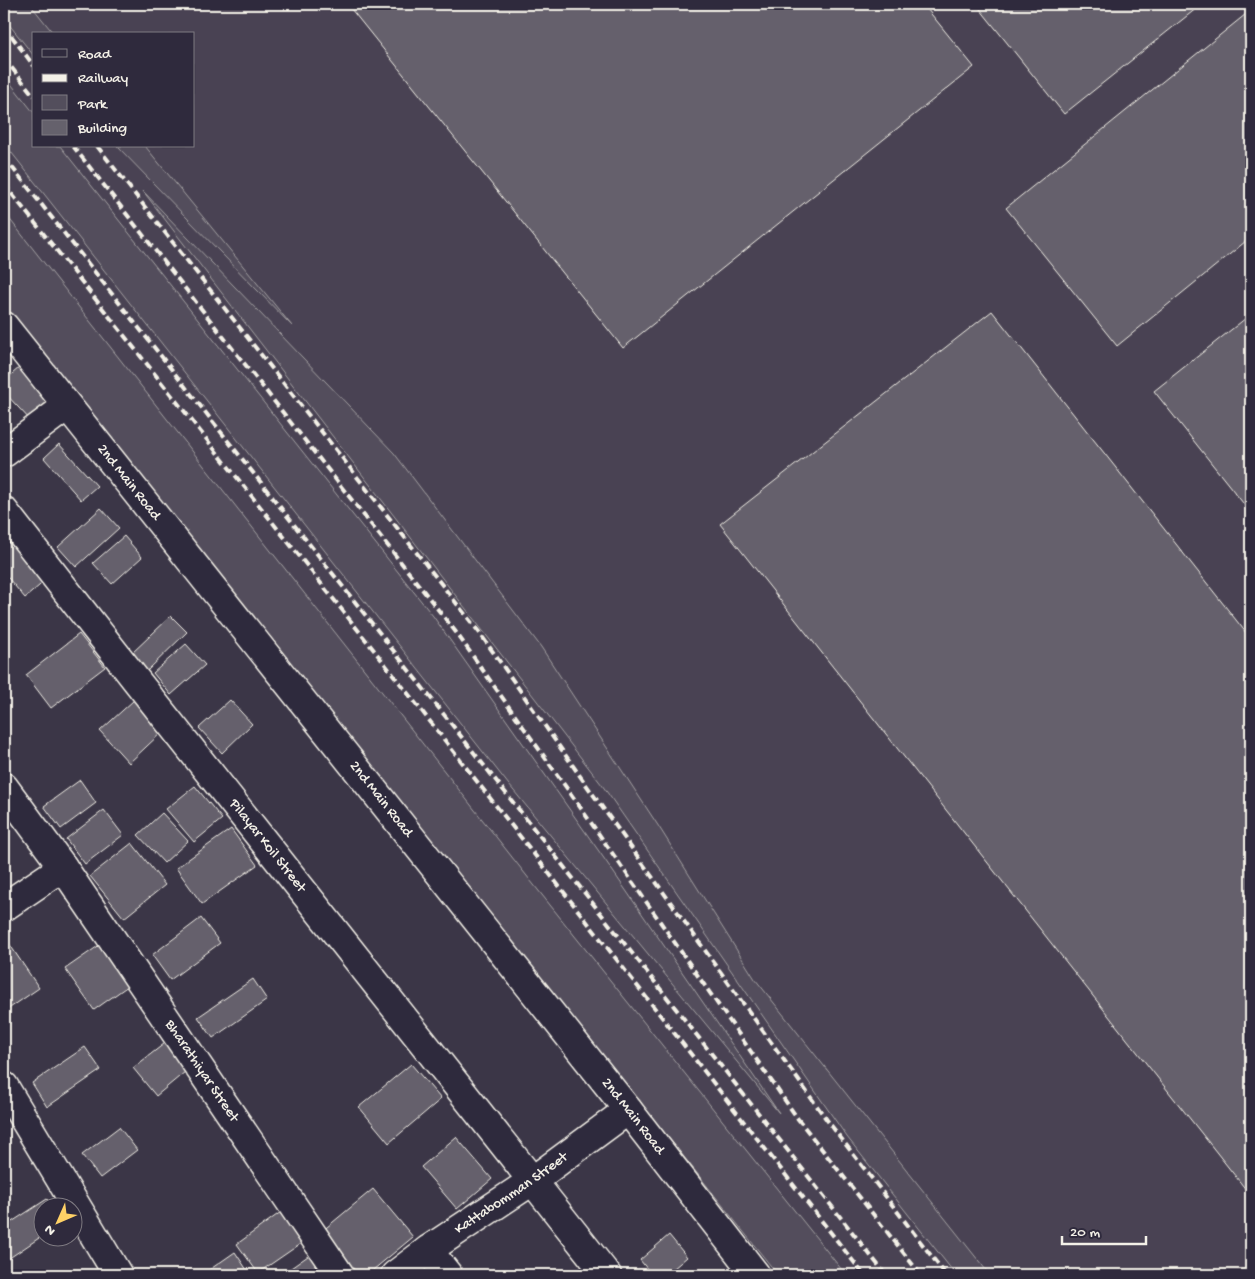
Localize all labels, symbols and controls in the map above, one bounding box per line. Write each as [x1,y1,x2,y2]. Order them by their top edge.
legend [32,32,195,148]
text: Road [78,46,112,64]
text: Railway [78,70,129,88]
text: Park [77,96,108,114]
text: Building [77,120,127,138]
street label: 2nd Main Road [93,441,165,525]
street label: 2nd Main Road [345,758,417,842]
street label: Pilayar Koil Street [224,795,311,898]
street label: Bharathiyar Street [160,1016,244,1127]
street label: 2nd Main Road [597,1075,669,1159]
street label: Kattabomman Street [451,1147,573,1239]
north arrow [32,1196,82,1246]
scale bar [1062,1214,1146,1246]
text: N [41,1220,60,1239]
text: 20 m [1070,1224,1100,1242]

